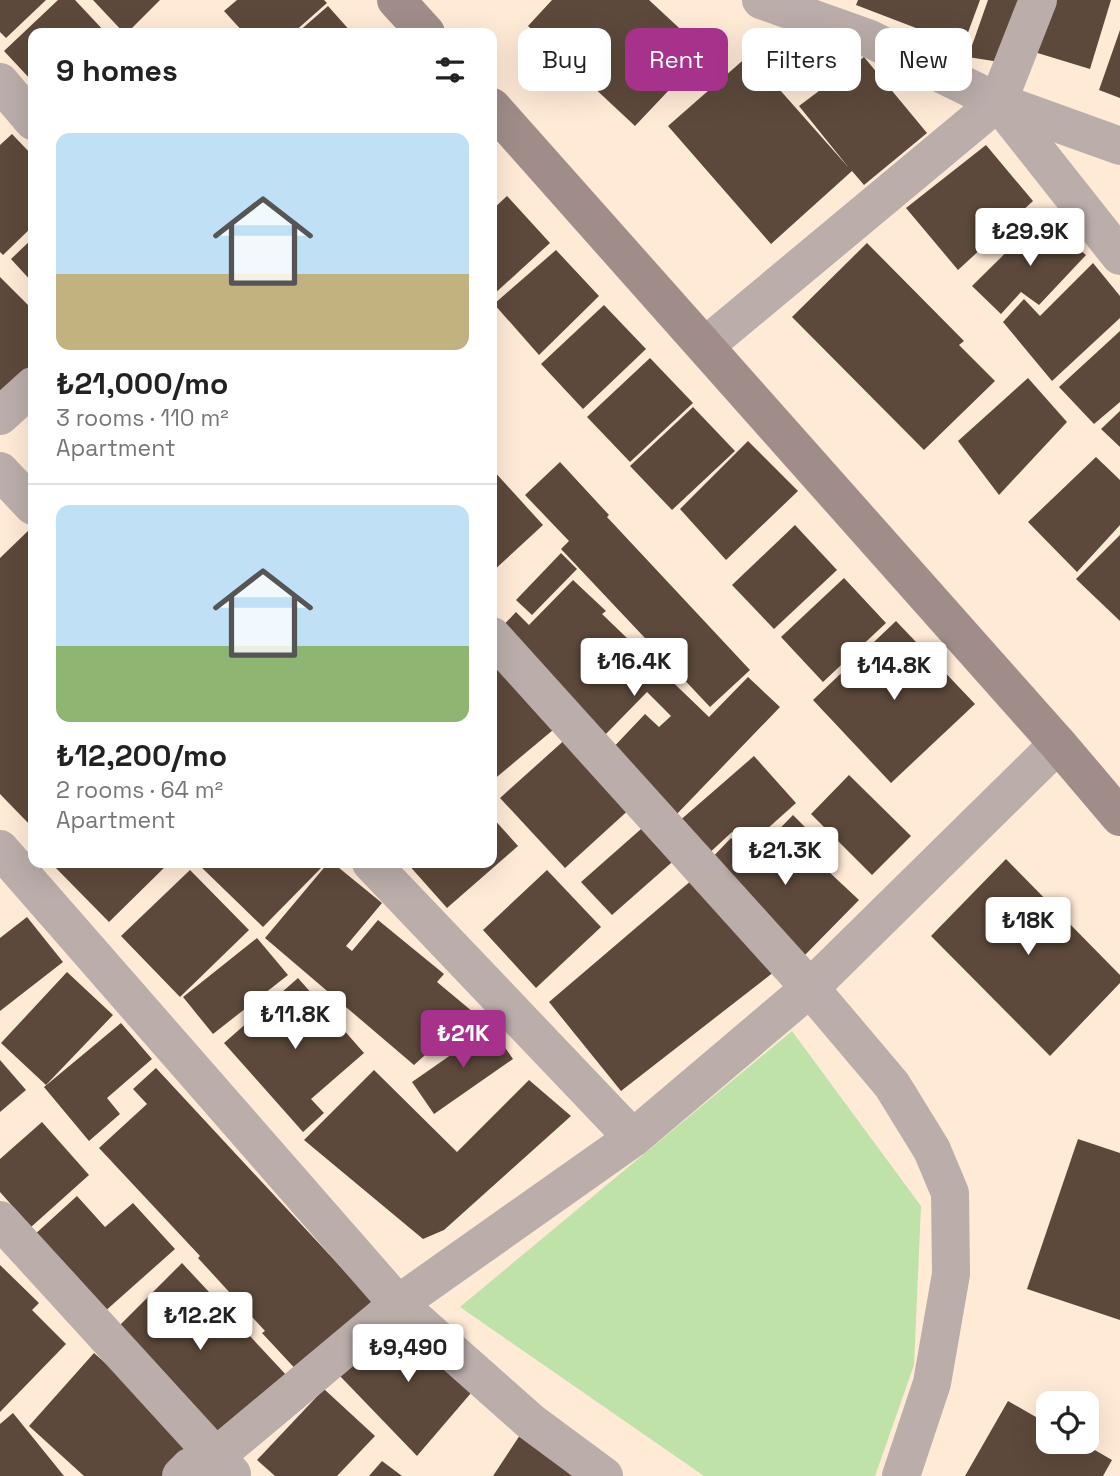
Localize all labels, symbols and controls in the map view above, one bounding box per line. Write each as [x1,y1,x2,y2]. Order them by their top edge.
chip: Buy [518,28,611,91]
chip: Rent [625,28,728,91]
chip: Filters [742,28,861,91]
chip: New [875,28,972,91]
text: 9 homes [56,51,178,90]
icon: filters [431,51,469,89]
icon: home [200,178,326,304]
pin: ₺29.9K [973,208,1087,268]
text: ₺29.9K [991,216,1069,246]
text: ₺21,000/mo [56,364,228,403]
text: 3 rooms · 110 m² [56,403,229,433]
text: Apartment [56,433,176,463]
icon: home [200,550,326,676]
pin: ₺16.4K [577,638,691,698]
pin: ₺14.8K [837,642,951,702]
text: ₺16.4K [597,646,671,676]
text: ₺14.8K [857,650,931,680]
text: ₺12,200/mo [56,736,227,775]
text: 2 rooms · 64 m² [56,775,223,805]
text: Apartment [56,805,176,835]
pin: ₺21.3K [728,828,842,887]
text: ₺21.3K [748,835,822,865]
pin: ₺18K [987,898,1069,957]
text: ₺18K [1002,905,1054,935]
pin: ₺11.8K [238,992,352,1051]
text: ₺11.8K [260,999,330,1029]
pin: ₺21K [422,1010,504,1070]
text: ₺21K [437,1018,489,1048]
pin: ₺12.2K [143,1292,257,1352]
text: ₺12.2K [163,1300,237,1330]
pin: ₺9,490 [351,1324,465,1384]
text: ₺9,490 [369,1332,447,1362]
map controls [1036,1391,1099,1454]
button: locate [1036,1391,1099,1454]

